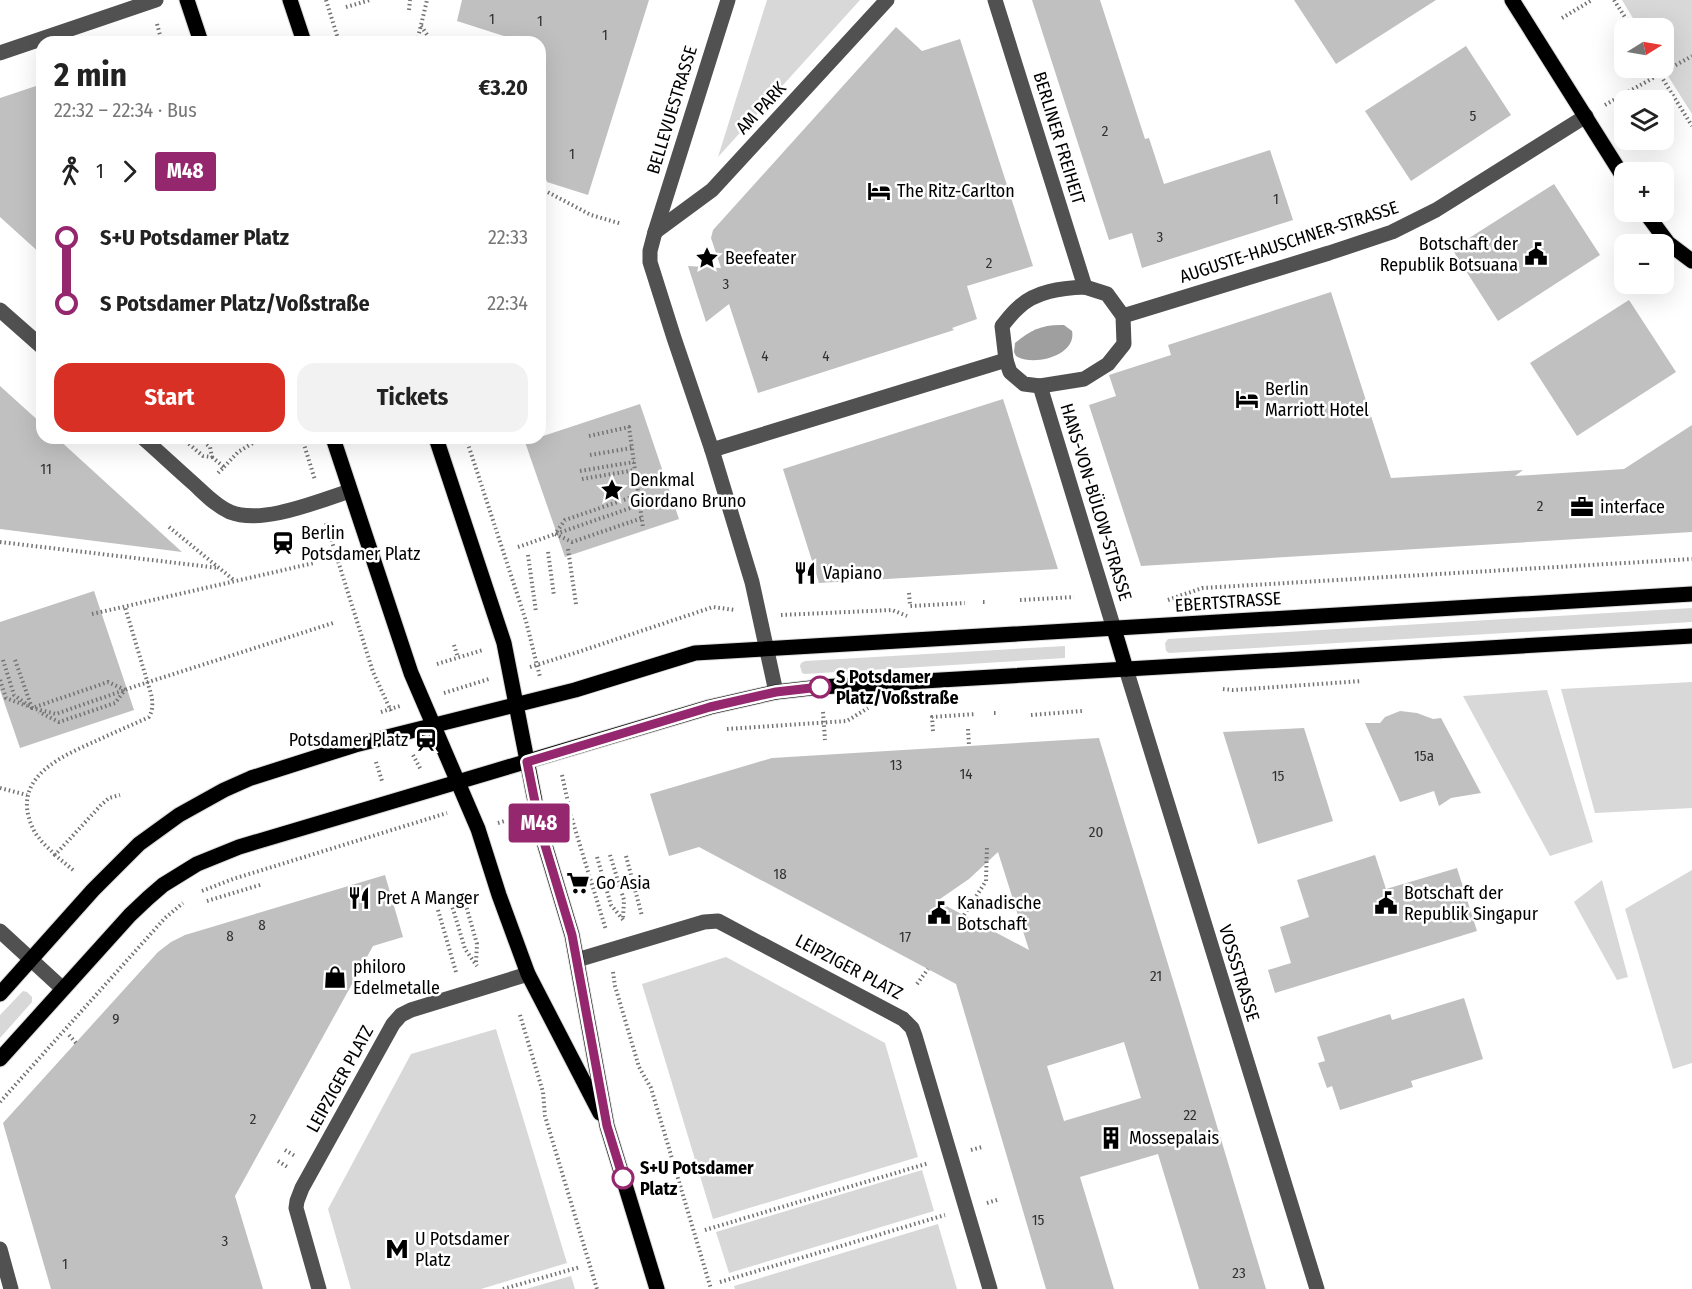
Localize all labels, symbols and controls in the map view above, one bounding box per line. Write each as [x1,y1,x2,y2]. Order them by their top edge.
house number: 1 [489,10,495,28]
house number: 1 [537,12,543,30]
north arrow [1614,18,1674,78]
map controls [1614,18,1674,294]
house number: 1 [602,26,608,44]
street label: BELLEVUESTRASSE [642,43,702,177]
text: 2 min [54,55,127,95]
street label: BERLINER FREIHEIT [1028,69,1090,208]
text: €3.20 [479,74,528,101]
street label: AM PARK [731,77,791,139]
button: layers [1614,90,1674,150]
text: 22:32 – 22:34 · Bus [54,98,197,122]
house number: 5 [1470,107,1477,125]
house number: 2 [1102,122,1109,140]
house number: 1 [569,145,575,163]
icon: walk [54,155,87,188]
icon: forward [113,155,146,188]
text: M48 [167,158,204,184]
text: 1 [96,159,104,183]
button: + [1614,162,1674,222]
hotel icon: The Ritz-Carlton [866,178,892,204]
place label: The Ritz-Carlton [897,180,1015,202]
house number: 1 [1273,190,1279,208]
street label: AUGUSTE-HAUSCHNER-STRASSE [1177,196,1401,288]
text: S+U Potsdamer Platz [100,224,289,251]
text: 22:33 [488,225,528,249]
house number: 3 [1157,228,1164,246]
place label: Botschaft der Republik Botsuana [1380,233,1519,276]
button: − [1614,234,1674,294]
public building icon: Botschaft der Republik Botsuana [1523,241,1549,267]
place icon: Beefeater [694,245,720,271]
place label: Beefeater [725,247,797,269]
house number: 2 [986,254,993,272]
house number: 3 [723,275,730,293]
text: S Potsdamer Platz/Voßstraße [100,290,370,317]
text: 22:34 [487,291,528,315]
house number: 4 [761,347,769,365]
house number: 4 [822,347,830,365]
button: Start [54,363,285,432]
button: Tickets [297,363,528,432]
place label: Berlin Marriott Hotel [1265,378,1369,421]
hotel icon: Berlin Marriott Hotel [1234,386,1260,412]
street label: HANS-VON-BÜLOW-STRASSE [1056,401,1136,603]
house number: 11 [40,460,52,478]
place label: Denkmal Giordano Bruno [630,469,746,512]
place icon: Denkmal Giordano Bruno [599,477,625,503]
office icon: interface [1569,494,1595,520]
place label: interface [1600,496,1665,518]
house number: 2 [1537,497,1544,515]
place label: Berlin Potsdamer Platz [301,522,420,565]
station icon: Berlin Potsdamer Platz [270,530,296,556]
restaurant icon: Vapiano [792,560,818,586]
place label: Vapiano [823,562,882,584]
street label: EBERTSTRASSE [1174,587,1282,617]
place label: S Potsdamer Platz/Voßstraße [836,666,959,709]
marker: S Potsdamer Platz/Voßstraße [809,676,831,698]
station icon: Potsdamer Platz [413,727,439,753]
place label: Potsdamer Platz [289,729,408,751]
house number: 15a [1414,747,1434,765]
house number: 13 [890,756,903,774]
house number: 14 [959,765,973,783]
house number: 15 [1272,767,1284,785]
line badge: M48 [504,804,574,842]
text: M48 [521,810,557,836]
house number: 20 [1089,823,1103,841]
house number: 18 [773,865,787,883]
supermarket icon: Go Asia [565,870,591,896]
place label: Go Asia [596,872,651,894]
place label: Botschaft der Republik Singapur [1404,882,1539,925]
restaurant icon: Pret A Manger [346,885,372,911]
place label: Pret A Manger [377,887,480,909]
public building icon: Botschaft der Republik Singapur [1373,890,1399,916]
place label: Kanadische Botschaft [957,892,1042,935]
public building icon: Kanadische Botschaft [926,900,952,926]
house number: 8 [258,916,266,934]
street label: VOSSSTRASSE [1214,922,1264,1024]
house number: 8 [226,927,234,945]
house number: 17 [899,928,911,946]
street label: LEIPZIGER PLATZ [792,930,906,1004]
place label: philoro Edelmetalle [353,956,440,999]
shop icon: philoro Edelmetalle [322,964,348,990]
house number: 21 [1150,967,1162,985]
house number: 9 [112,1010,120,1028]
street label: LEIPZIGER PLATZ [302,1022,378,1136]
house number: 22 [1183,1106,1197,1124]
house number: 2 [250,1110,257,1128]
building icon: Mossepalais [1098,1125,1124,1151]
place label: Mossepalais [1129,1127,1219,1149]
place label: S+U Potsdamer Platz [640,1157,754,1200]
marker: S+U Potsdamer Platz [612,1167,634,1189]
house number: 15 [1032,1211,1044,1229]
place label: U Potsdamer Platz [415,1228,510,1271]
house number: 3 [222,1232,229,1250]
metro station icon: U Potsdamer Platz [384,1236,410,1262]
house number: 1 [62,1255,68,1273]
house number: 23 [1232,1264,1246,1282]

